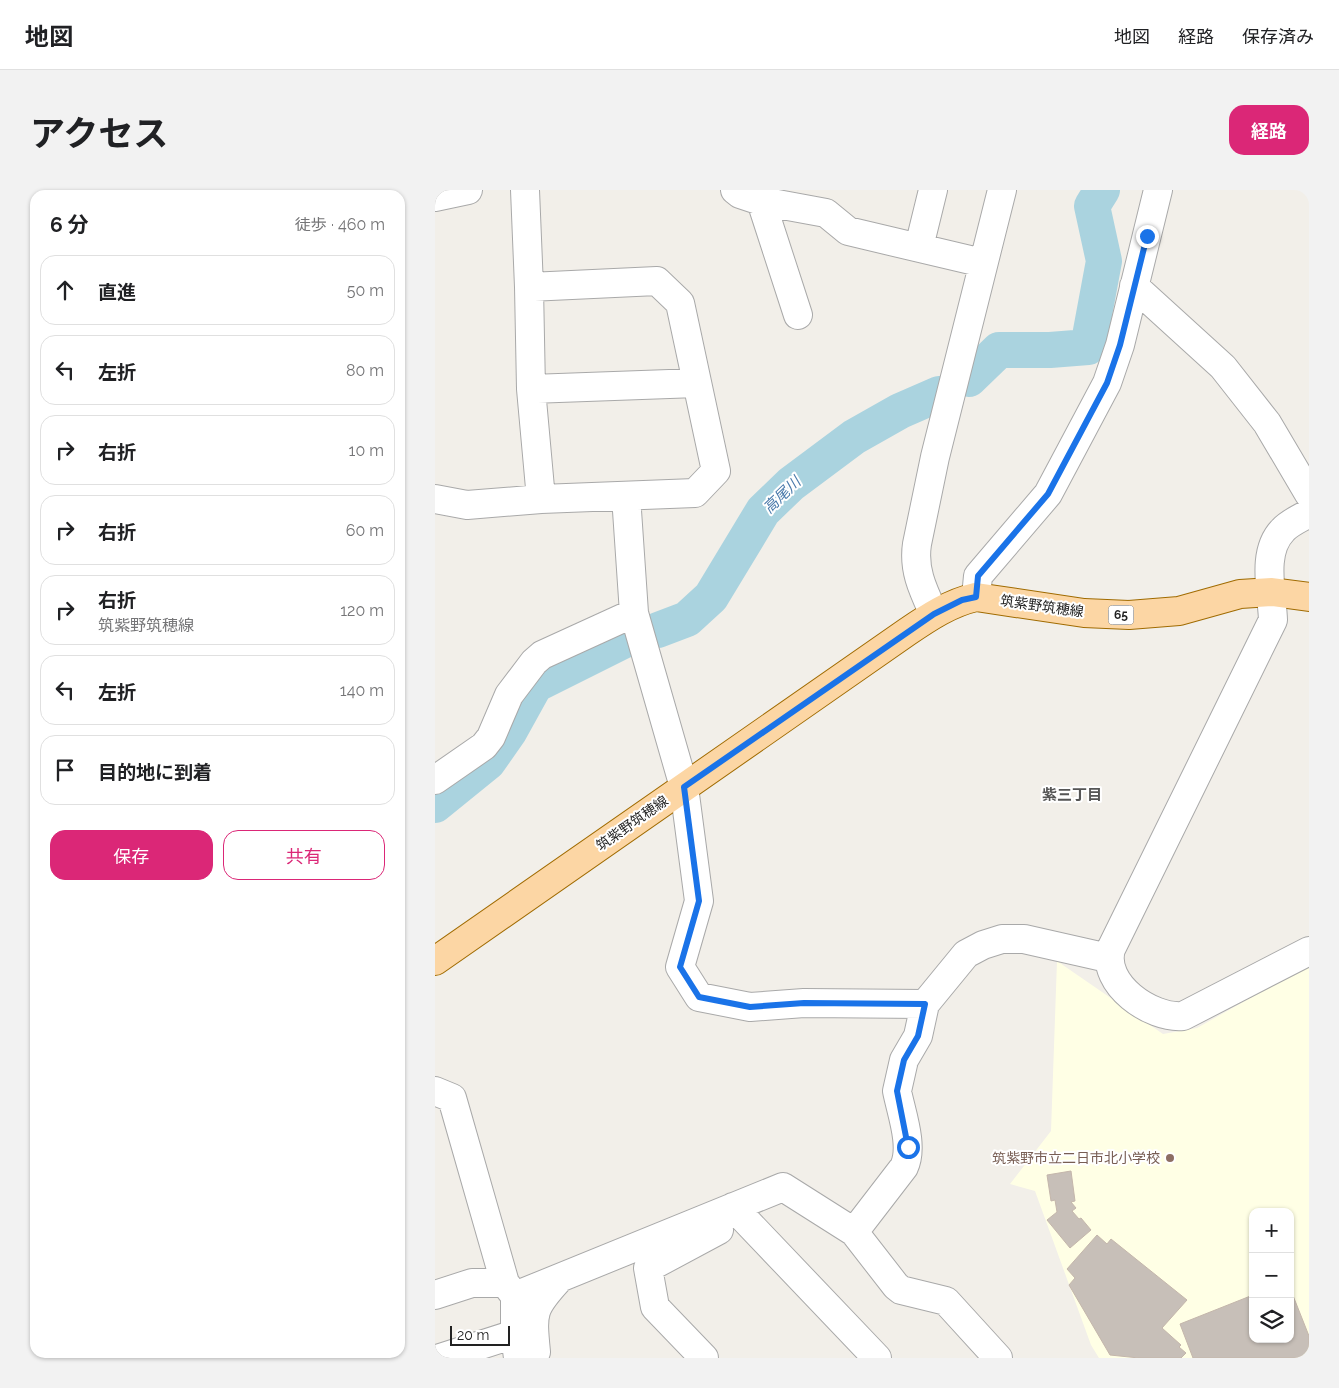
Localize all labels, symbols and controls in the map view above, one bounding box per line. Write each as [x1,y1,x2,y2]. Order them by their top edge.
text: 地図 [25,22,73,51]
text: 地図 [1114,26,1150,47]
text: 経路 [1178,26,1214,47]
text: 保存済み [1242,26,1314,47]
button: 経路 [1229,105,1309,155]
text: アクセス [30,113,168,154]
text: 6 分 [50,212,89,237]
text: 徒歩 · 460 m [295,215,385,234]
route end [1136,225,1159,248]
icon: ahead [51,276,79,304]
text: 直進 [98,281,136,303]
text: 50 m [347,281,384,300]
icon: left [51,356,79,384]
text: 左折 [98,361,136,383]
text: 80 m [346,361,384,380]
icon: right [51,436,79,464]
text: 右折 [98,441,136,463]
text: 10 m [349,441,384,460]
water label: 高尾川 [760,472,806,517]
icon: right [51,516,79,544]
text: 右折 [98,521,136,543]
text: 60 m [346,521,384,540]
text: 右折 [98,589,136,611]
street label: 筑紫野筑穂線 [999,592,1085,620]
icon: right [51,596,79,624]
text: 120 m [340,601,384,620]
road number: 65 [1109,606,1133,624]
text: 筑紫野筑穂線 [98,616,194,635]
icon: left [51,676,79,704]
text: 左折 [98,681,136,703]
text: 140 m [340,681,384,700]
icon: arrive [51,756,79,784]
text: 目的地に到着 [98,761,212,783]
district label: 紫三丁目 [1042,786,1102,804]
street label: 筑紫野筑穂線 [593,792,671,854]
button: 保存 [50,830,213,880]
button: 共有 [223,830,385,880]
route start [897,1136,920,1159]
place label: 筑紫野市立二日市北小学校 [992,1150,1160,1166]
marker: 筑紫野市立二日市北小学校 [1164,1152,1176,1164]
map controls [1249,1208,1294,1343]
button: + [1249,1208,1294,1253]
button: − [1249,1253,1294,1298]
button: layers [1249,1298,1294,1343]
scale bar [450,1323,510,1346]
text: 20 m [457,1327,489,1343]

